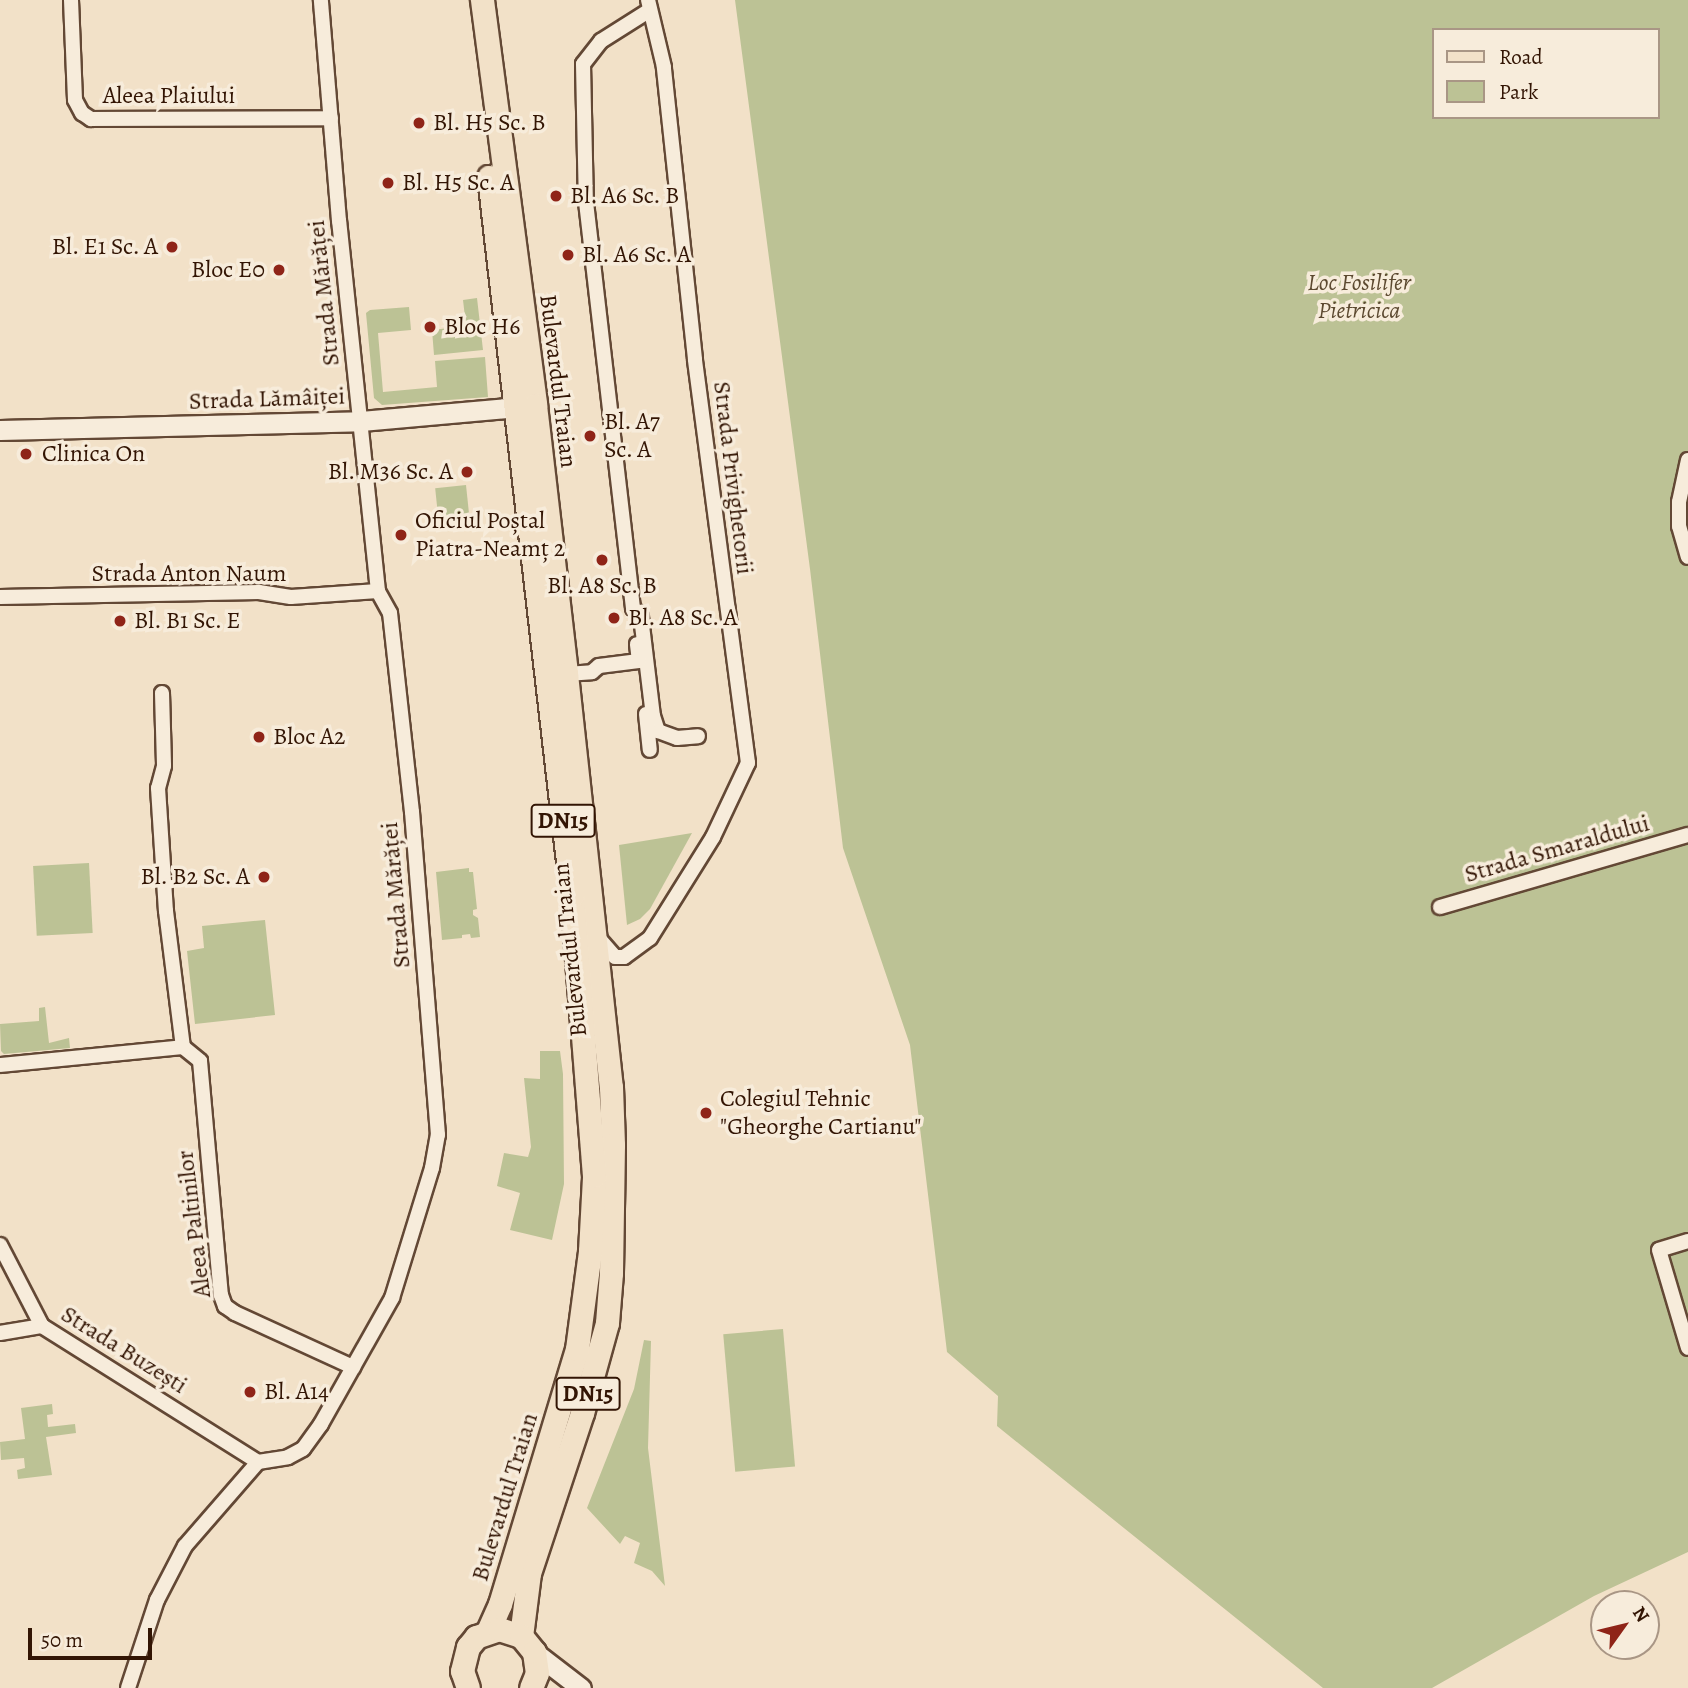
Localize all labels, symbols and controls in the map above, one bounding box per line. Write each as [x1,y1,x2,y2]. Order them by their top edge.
legend [1432,28,1660,119]
text: Road [1499,43,1543,71]
text: Park [1499,78,1538,106]
street label: Aleea Plaiului [103,82,235,110]
place label: Bl. H5 Sc. B [433,109,547,137]
marker: Bl. H5 Sc. B [411,115,427,131]
place label: Bl. H5 Sc. A [402,169,515,197]
marker: Bl. H5 Sc. A [380,175,396,191]
place label: Bl. A6 Sc. B [570,182,680,210]
marker: Bl. A6 Sc. B [548,188,564,204]
street label: Strada Mărăței [302,219,346,367]
place label: Bl. E1 Sc. A [51,233,158,261]
marker: Bl. E1 Sc. A [164,239,180,255]
place label: Bl. A6 Sc. A [582,241,692,269]
marker: Bl. A6 Sc. A [560,247,576,263]
place label: Bloc E0 [191,256,265,284]
marker: Bloc E0 [271,262,287,278]
park label: Loc Fosilifer Pietricica [1307,269,1411,325]
street label: Bulevardul Traian [533,293,583,469]
place label: Bloc H6 [444,313,520,341]
marker: Bloc H6 [422,319,438,335]
street label: Strada Privighetorii [707,380,759,576]
street label: Strada Lămâiței [188,382,346,416]
place label: Bl. A7 Sc. A [604,408,660,464]
marker: Bl. A7 Sc. A [582,428,598,444]
place label: Clinica On [42,440,145,468]
marker: Clinica On [16,444,36,464]
place label: Bl. M36 Sc. A [327,458,453,486]
marker: Bl. M36 Sc. A [459,464,475,480]
place label: Oficiul Poștal Piatra-Neamț 2 [415,507,565,563]
marker: Oficiul Poștal Piatra-Neamț 2 [393,527,409,543]
marker: Bl. A8 Sc. B [594,552,610,568]
street label: Strada Anton Naum [92,560,286,588]
place label: Bl. A8 Sc. B [547,572,657,600]
place label: Bl. A8 Sc. A [628,604,738,632]
place label: Bl. B1 Sc. E [134,607,241,635]
marker: Bl. A8 Sc. A [606,610,622,626]
marker: Bl. B1 Sc. E [112,613,128,629]
place label: Bloc A2 [273,723,345,751]
marker: Bloc A2 [251,729,267,745]
road number: DN15 [530,802,596,841]
street label: Strada Smaraldului [1461,809,1653,889]
street label: Strada Mărăței [375,821,417,969]
street label: Bulevardul Traian [547,862,593,1038]
place label: Bl. B2 Sc. A [139,863,250,891]
marker: Bl. B2 Sc. A [256,869,272,885]
place label: Colegiul Tehnic "Gheorghe Cartianu" [720,1085,921,1141]
marker: Colegiul Tehnic "Gheorghe Cartianu" [698,1105,714,1121]
street label: Aleea Paltinilor [171,1149,217,1299]
street label: Strada Buzești [56,1300,192,1400]
road number: DN15 [555,1374,621,1414]
place label: Bl. A14 [264,1378,329,1406]
marker: Bl. A14 [242,1384,258,1400]
street label: Bulevardul Traian [466,1409,544,1585]
north arrow [1590,1590,1660,1660]
text: N [1626,1601,1655,1627]
scale bar [32,1614,156,1658]
text: 50 m [41,1626,83,1654]

